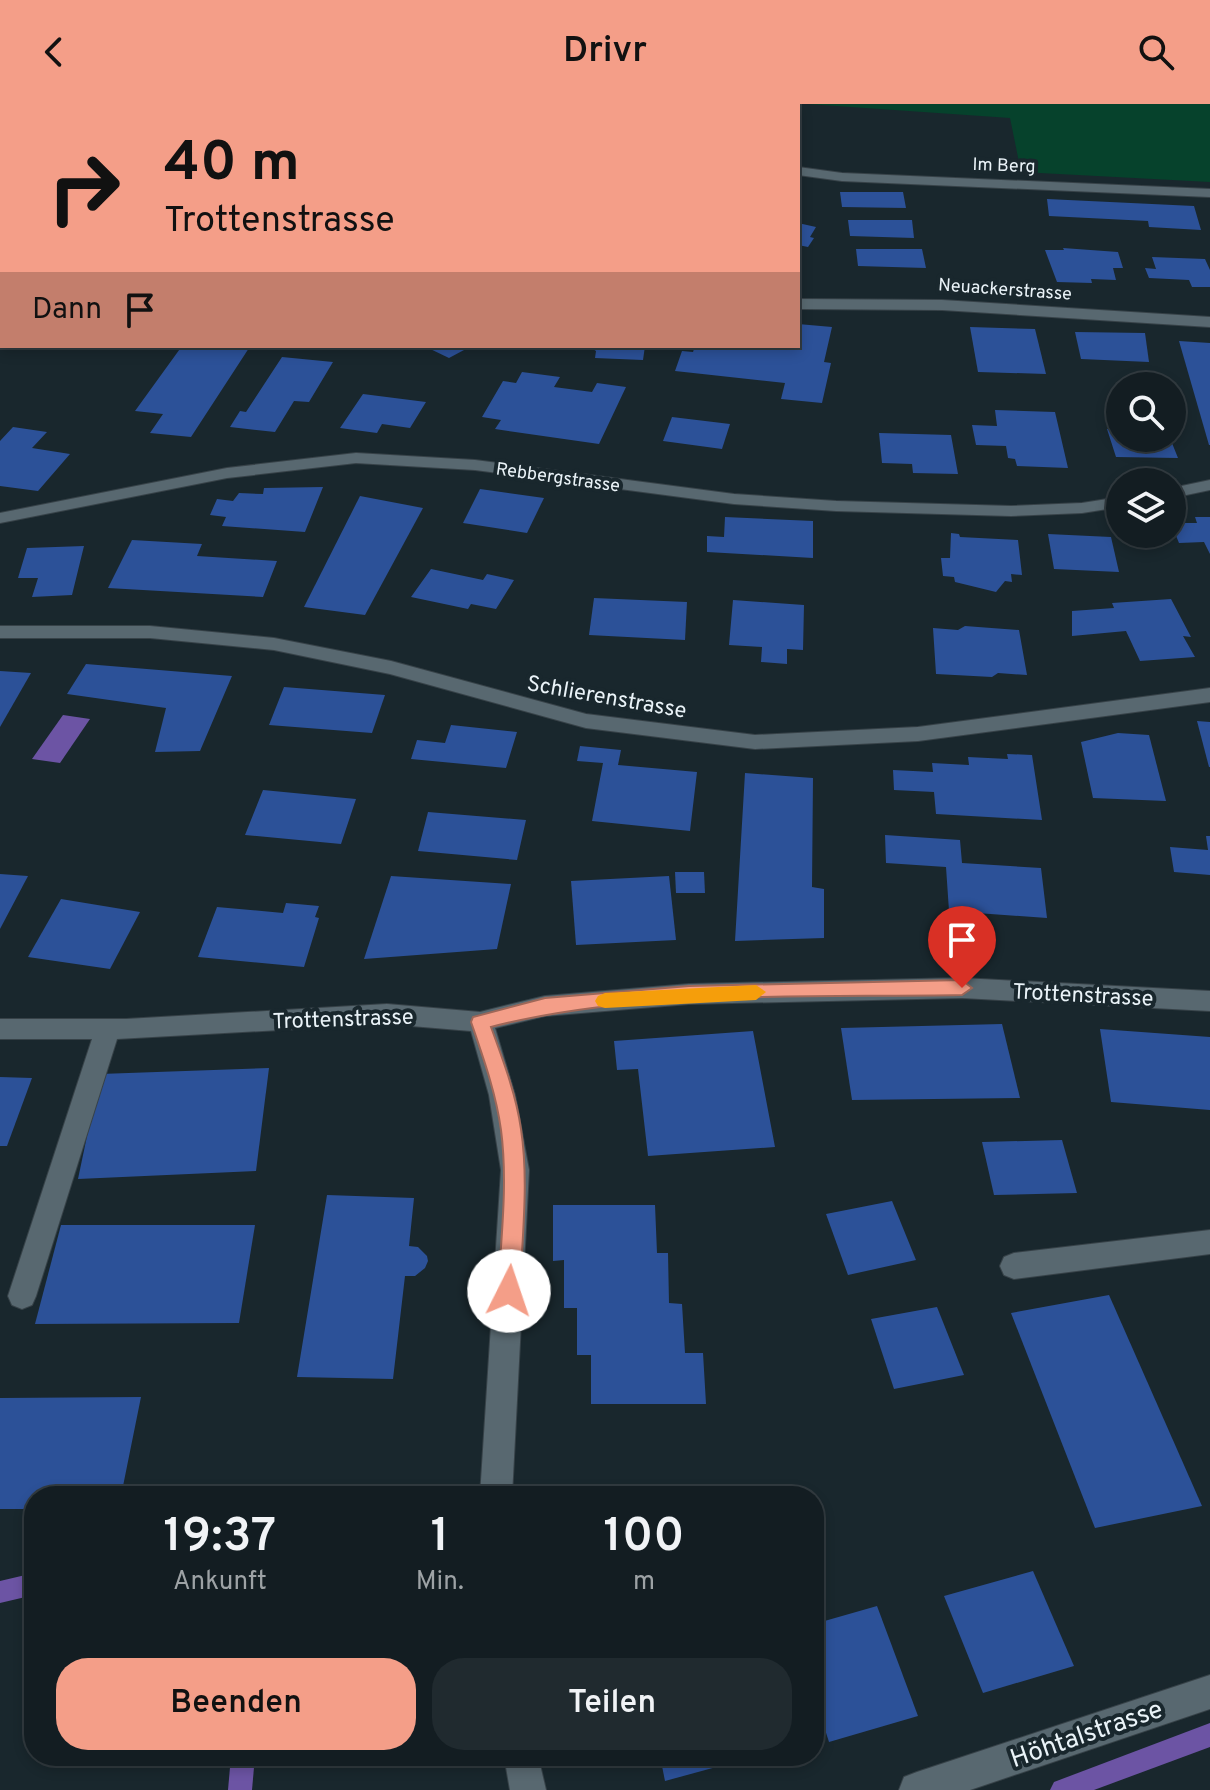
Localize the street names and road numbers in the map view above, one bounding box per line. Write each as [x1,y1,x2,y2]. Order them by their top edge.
street label: Im Berg [972,154,1036,179]
street label: Neuackerstrasse [937,274,1073,307]
street label: Rebbergstrasse [494,458,621,499]
street label: Schlierenstrasse [525,671,688,726]
street label: Trottenstrasse [1012,979,1154,1014]
street label: Trottenstrasse [272,1005,414,1036]
street label: Höhtalstrasse [1006,1694,1167,1777]

